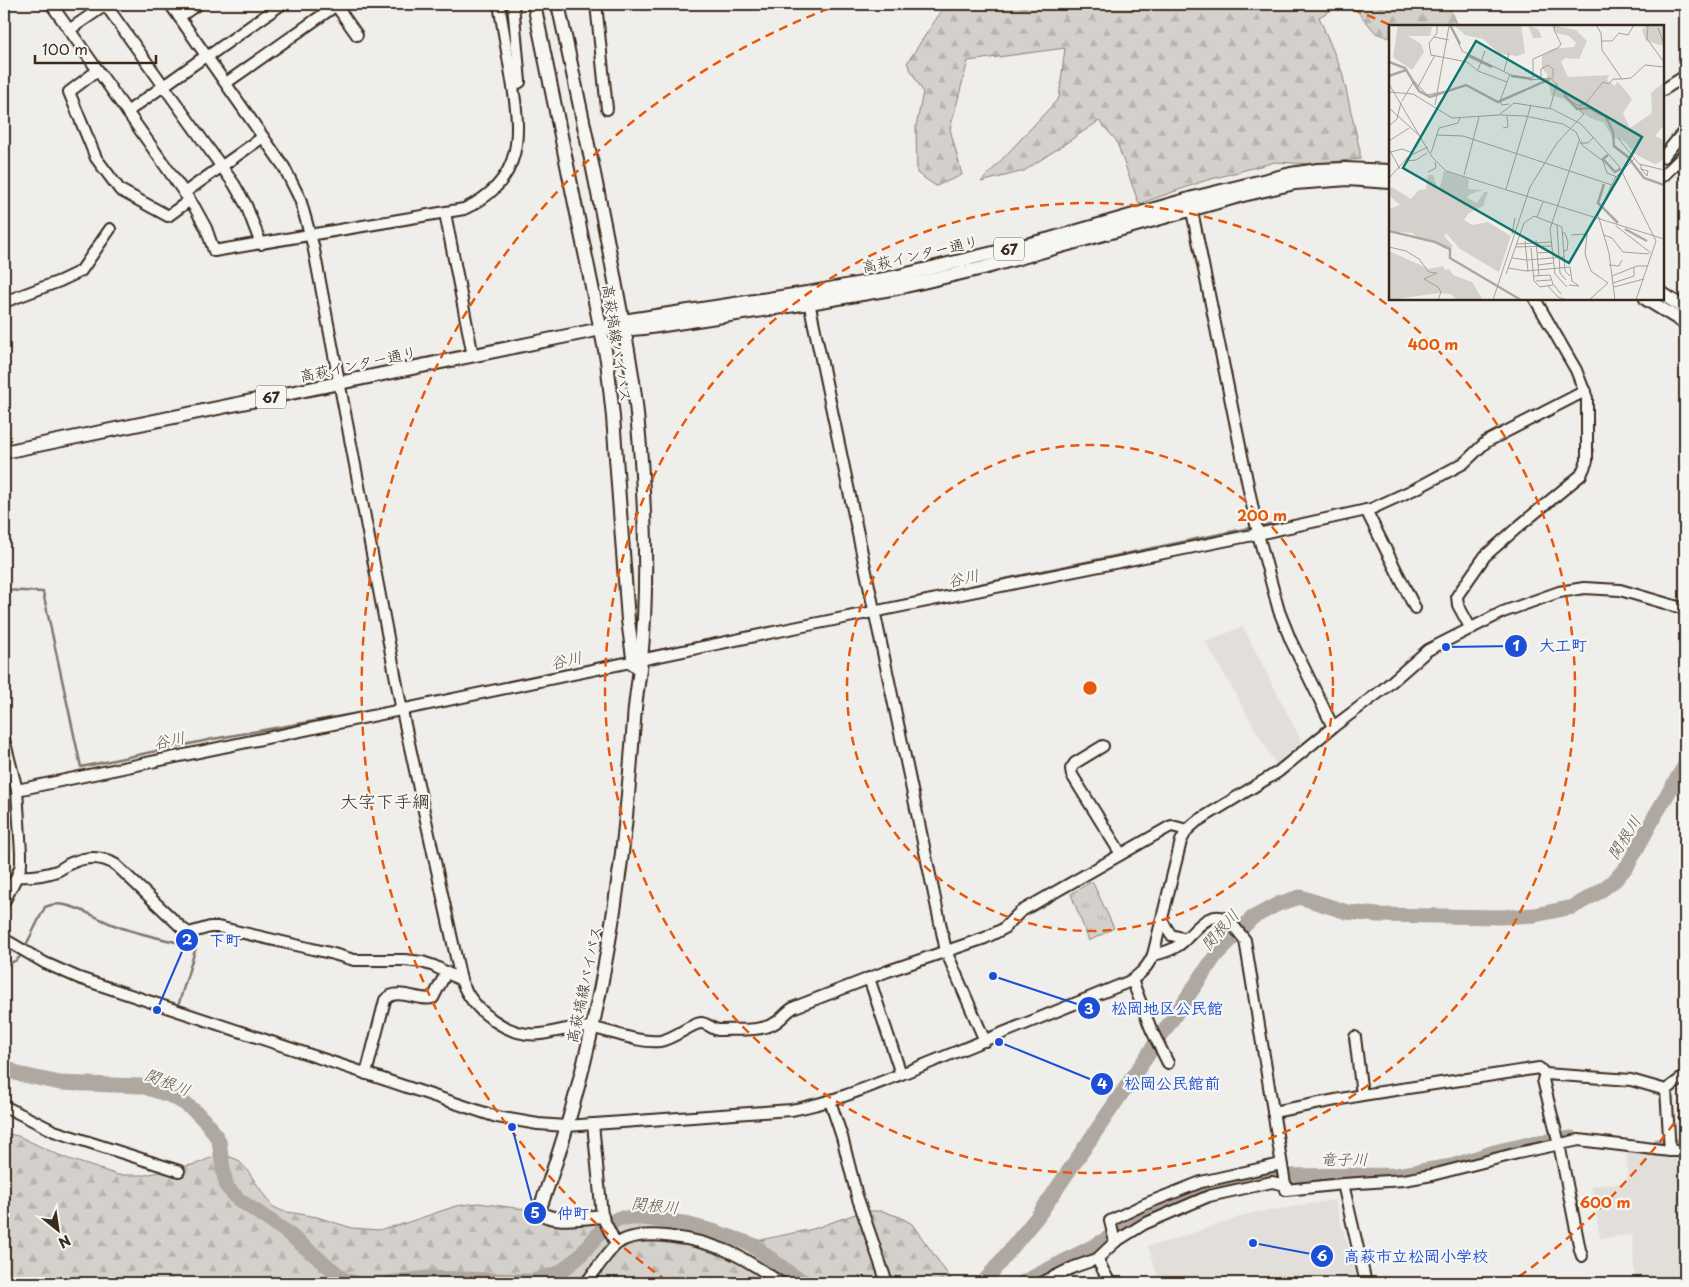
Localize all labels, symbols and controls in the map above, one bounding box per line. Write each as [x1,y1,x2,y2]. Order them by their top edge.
inset map [1389,25,1664,300]
scale bar [35,32,156,64]
text: 100 m [42,37,88,60]
street label: 高萩インター通り [859,228,981,278]
road number: 67 [994,238,1024,260]
street label: 高萩塙線バイパス [597,282,639,404]
text: 400 m [1408,332,1458,355]
street label: 高萩インター通り [297,339,419,387]
road number: 67 [256,386,286,408]
text: 200 m [1237,503,1287,526]
water label: 谷川 [945,562,981,592]
callout: 大工町 [1504,630,1597,661]
text: 大工町 [1539,632,1587,656]
text: 1 [1512,633,1520,656]
water label: 谷川 [548,644,584,674]
centre of rings [1081,679,1099,697]
water label: 谷川 [151,724,187,754]
district label: 大字下手綱 [340,787,430,814]
water label: 関根川 [1600,810,1646,864]
water label: 関根川 [1194,903,1244,955]
street label: 高萩塙線バイパス [559,923,607,1045]
callout: 下町 [174,925,251,956]
text: 2 [182,927,193,950]
text: 下町 [209,927,241,951]
callout: 松岡地区公民館 [1076,993,1233,1024]
text: 松岡地区公民館 [1111,995,1223,1019]
text: 3 [1084,996,1094,1019]
water label: 関根川 [141,1061,195,1101]
callout: 松岡公民館前 [1089,1068,1230,1099]
text: 松岡公民館前 [1124,1070,1220,1094]
text: 4 [1097,1071,1107,1094]
water label: 竜子川 [1320,1146,1368,1170]
water label: 関根川 [630,1190,680,1218]
text: 600 m [1579,1190,1631,1213]
callout: 仲町 [522,1198,599,1229]
text: 5 [530,1200,540,1223]
text: 仲町 [557,1200,589,1224]
north arrow [32,1204,82,1254]
text: N [55,1230,75,1254]
callout: 高萩市立松岡小学校 [1309,1241,1498,1272]
text: 6 [1317,1243,1328,1266]
text: 高萩市立松岡小学校 [1344,1243,1488,1267]

